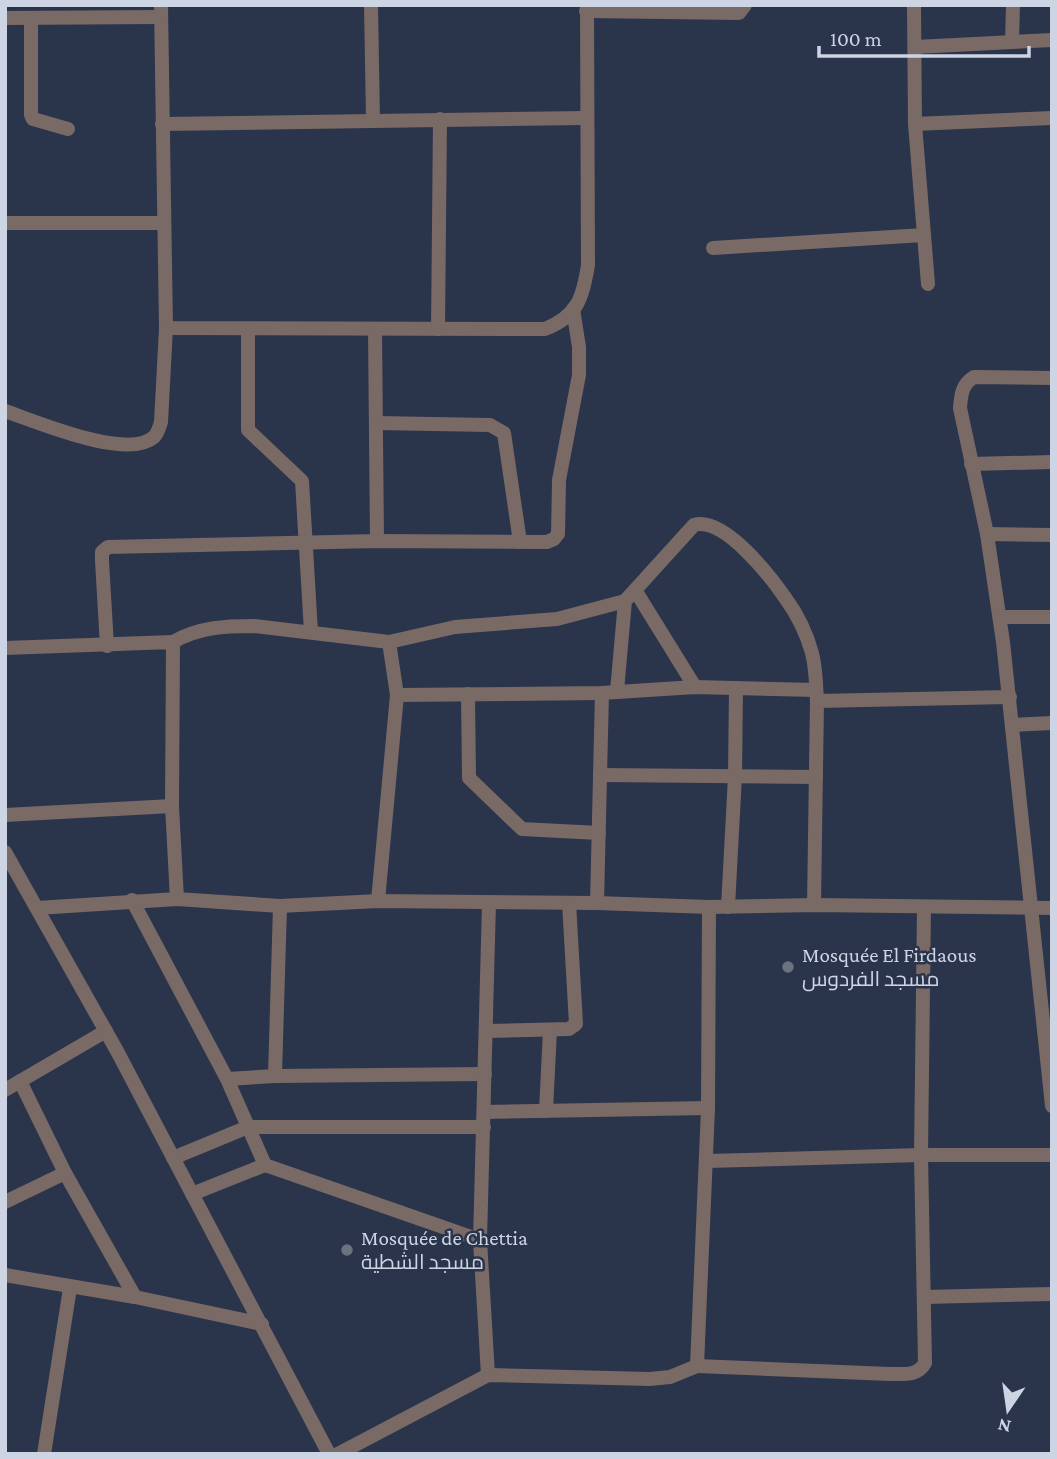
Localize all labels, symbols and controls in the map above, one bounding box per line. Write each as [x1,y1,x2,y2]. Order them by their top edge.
scale bar [819,14,1029,58]
text: 100 m [830,27,882,51]
place label: Mosquée El Firdaous مسجد الفردوس [802,943,977,992]
marker: Mosquée El Firdaous مسجد الفردوس [780,959,796,975]
place label: Mosquée de Chettia مسجد الشطية [361,1226,528,1274]
marker: Mosquée de Chettia مسجد الشطية [339,1242,355,1258]
north arrow [973,1375,1043,1445]
text: N [996,1414,1013,1438]

